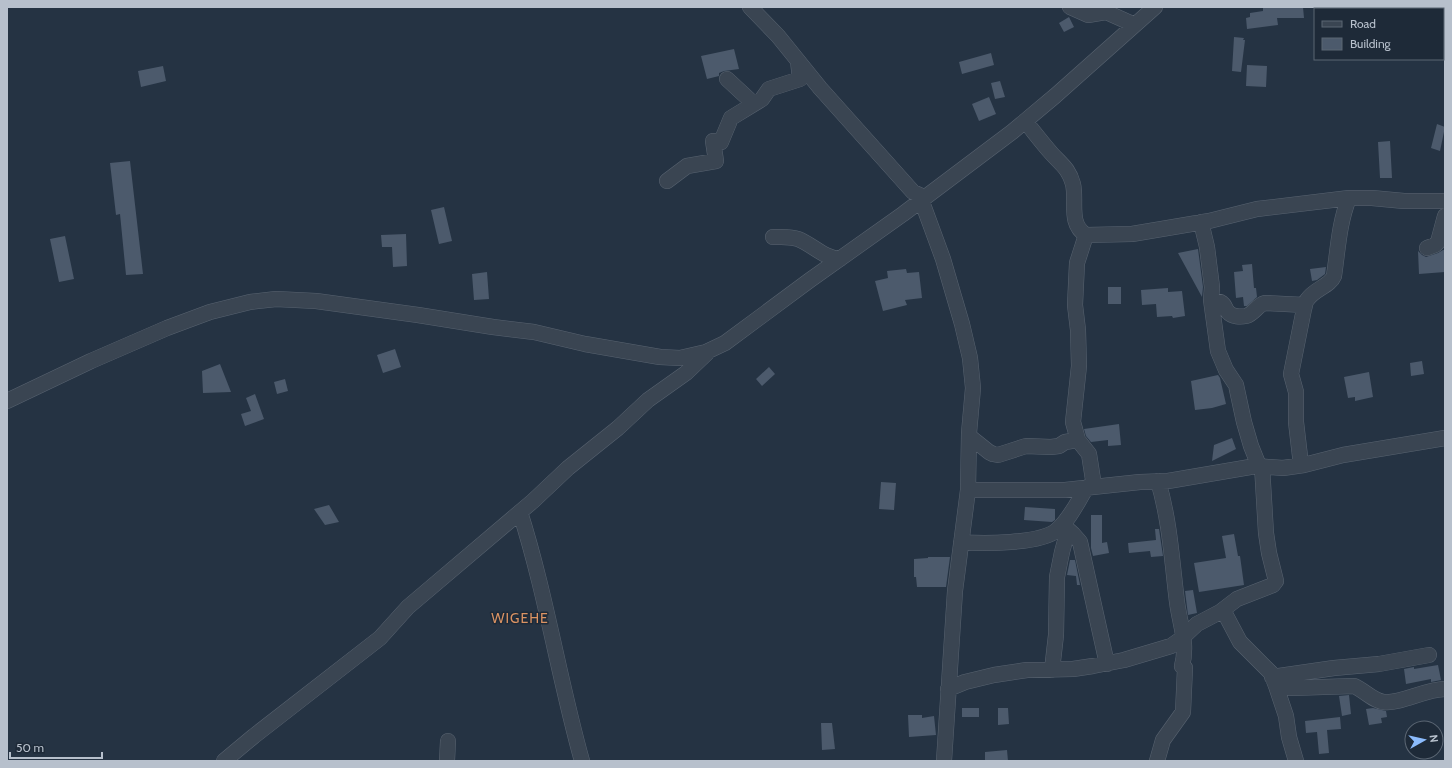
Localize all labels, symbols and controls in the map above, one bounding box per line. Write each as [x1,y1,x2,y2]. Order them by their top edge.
legend [1314,8,1444,60]
text: Road [1350,16,1376,31]
text: Building [1350,36,1392,51]
district label: WIGEHE [491,609,549,627]
north arrow [1404,720,1444,760]
scale bar [10,734,102,760]
text: N [1426,734,1441,743]
text: 50 m [16,740,44,755]

